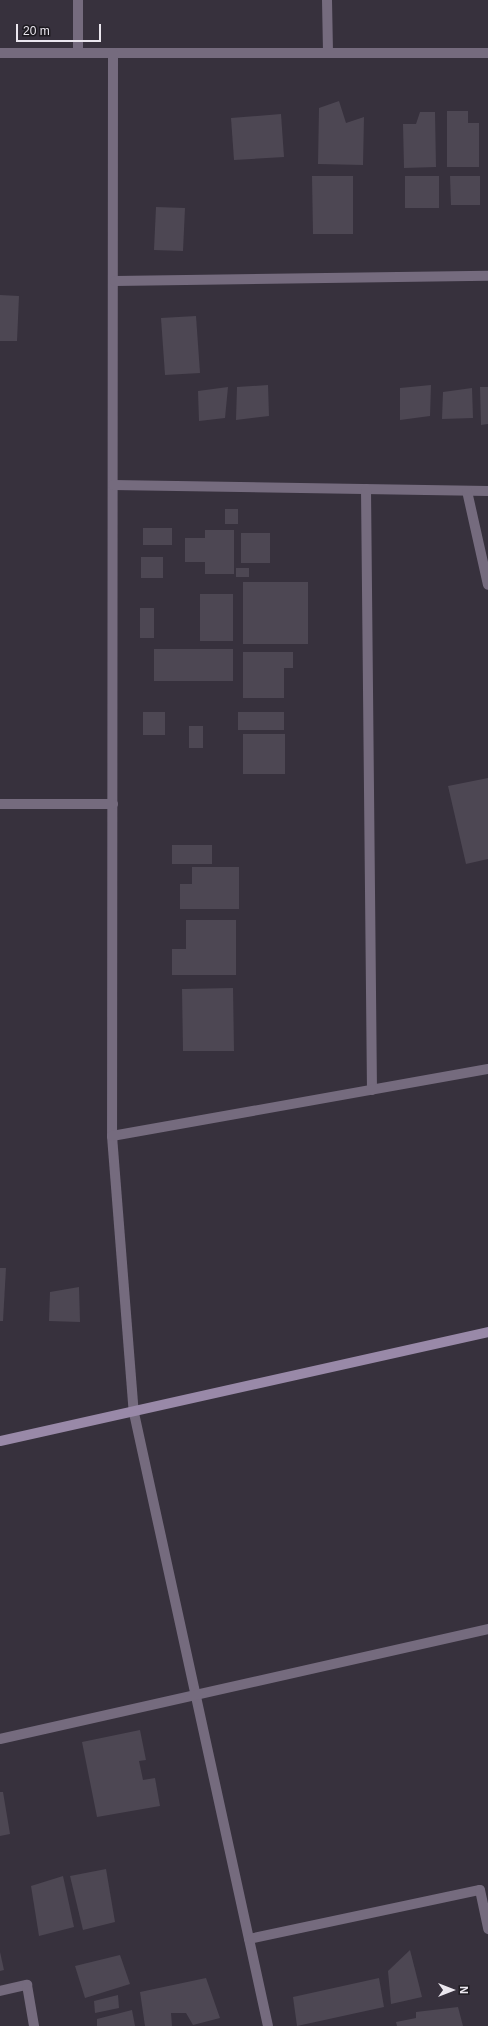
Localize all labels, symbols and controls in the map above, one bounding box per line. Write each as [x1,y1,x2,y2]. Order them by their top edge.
scale bar [18,16,103,42]
text: 20 m [23,24,50,38]
north arrow [432,1970,472,2010]
text: N [458,1986,470,1994]

